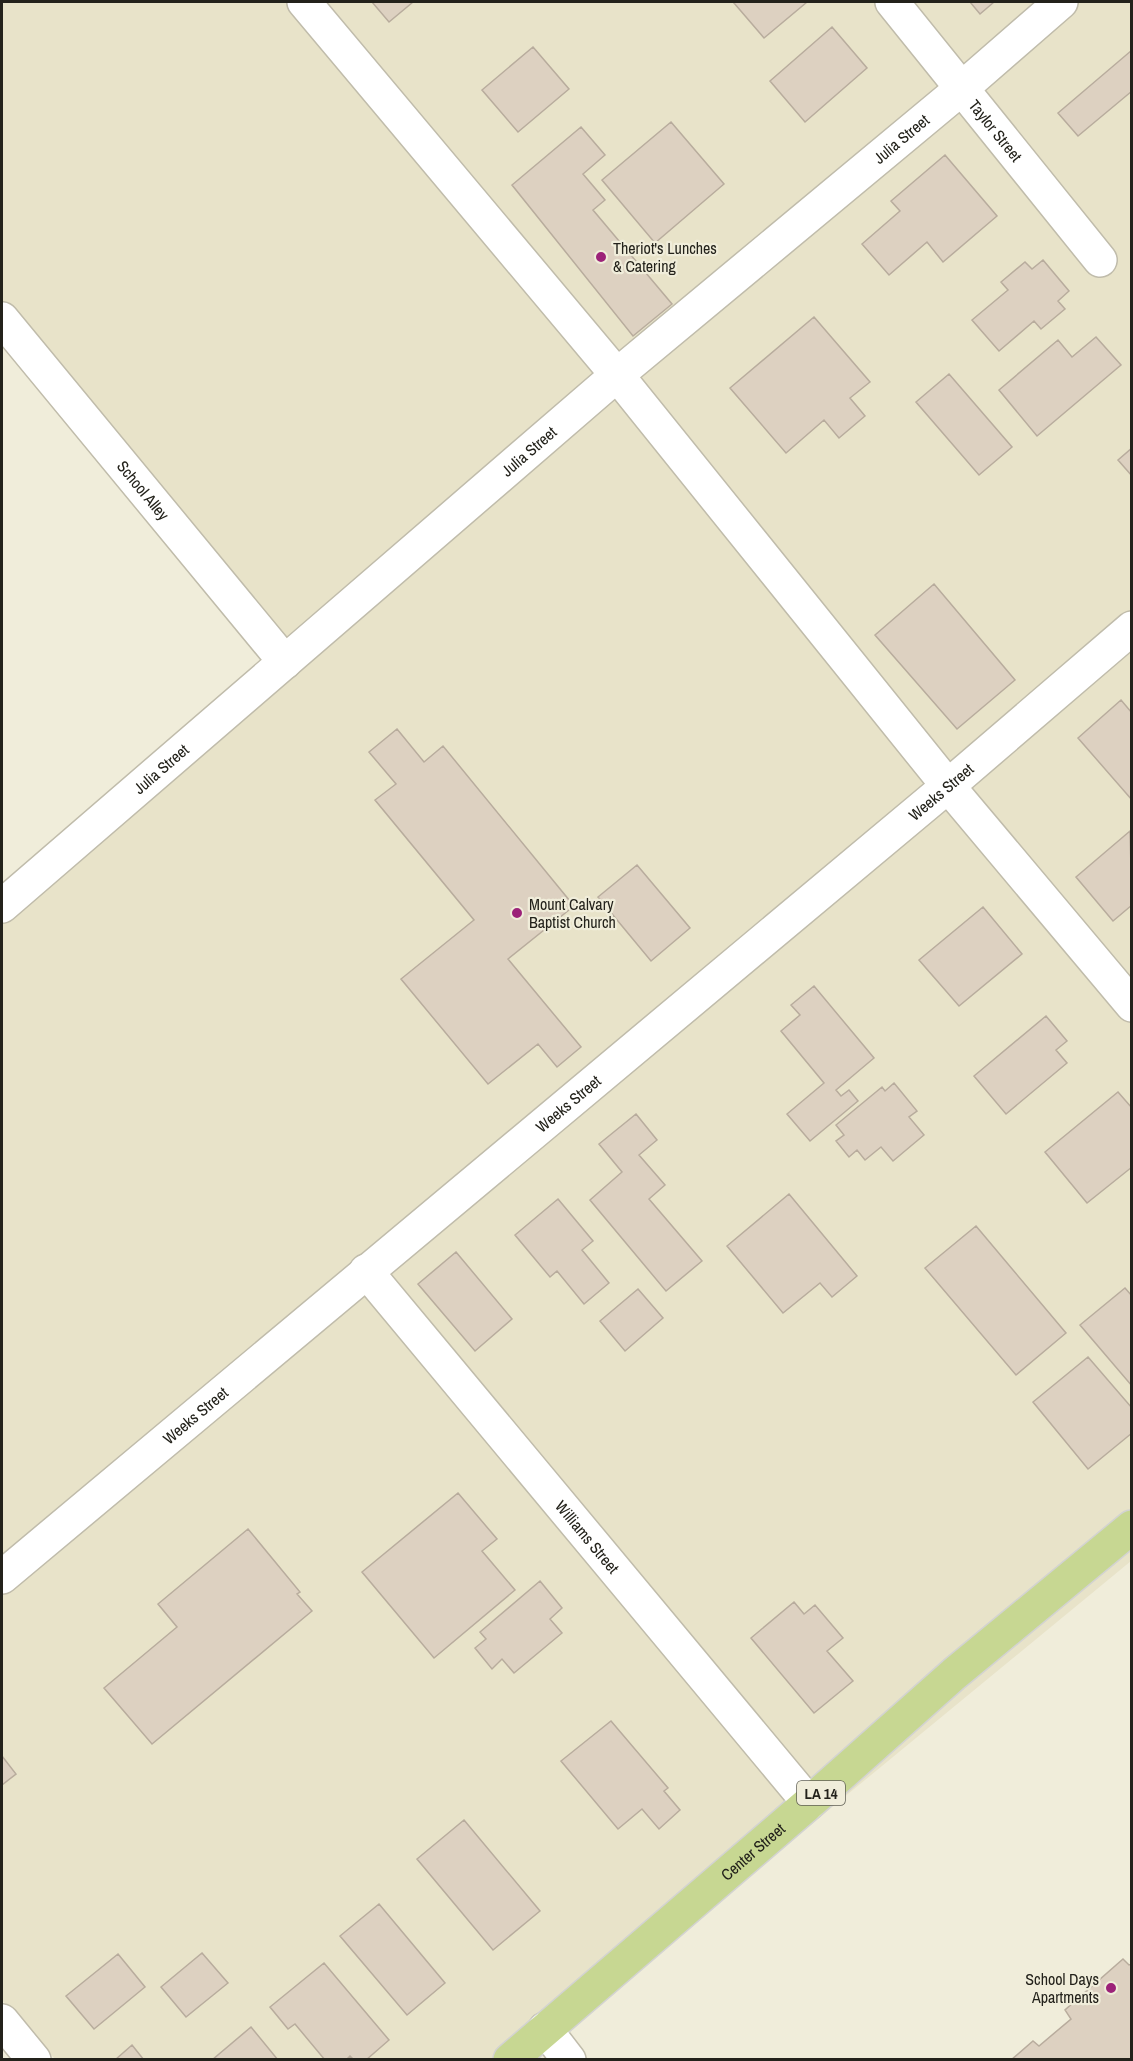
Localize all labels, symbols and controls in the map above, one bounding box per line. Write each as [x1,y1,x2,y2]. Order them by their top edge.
street label: Taylor Street [964,95,1028,166]
street label: Julia Street [869,109,934,168]
place label: Theriot's Lunches & Catering [613,237,717,277]
marker: Theriot's Lunches & Catering [594,250,608,264]
street label: Julia Street [496,421,561,481]
street label: School Alley [112,456,175,525]
street label: Julia Street [129,739,194,799]
street label: Weeks Street [904,758,978,825]
place label: Mount Calvary Baptist Church [529,893,616,933]
marker: Mount Calvary Baptist Church [510,906,524,920]
street label: Weeks Street [531,1070,606,1137]
street label: Weeks Street [158,1381,233,1449]
street label: Williams Street [550,1496,625,1578]
road number: LA 14 [797,1781,845,1805]
street label: Center Street [716,1817,790,1885]
place label: School Days Apartments [1025,1968,1099,2008]
marker: School Days Apartments [1104,1981,1118,1995]

